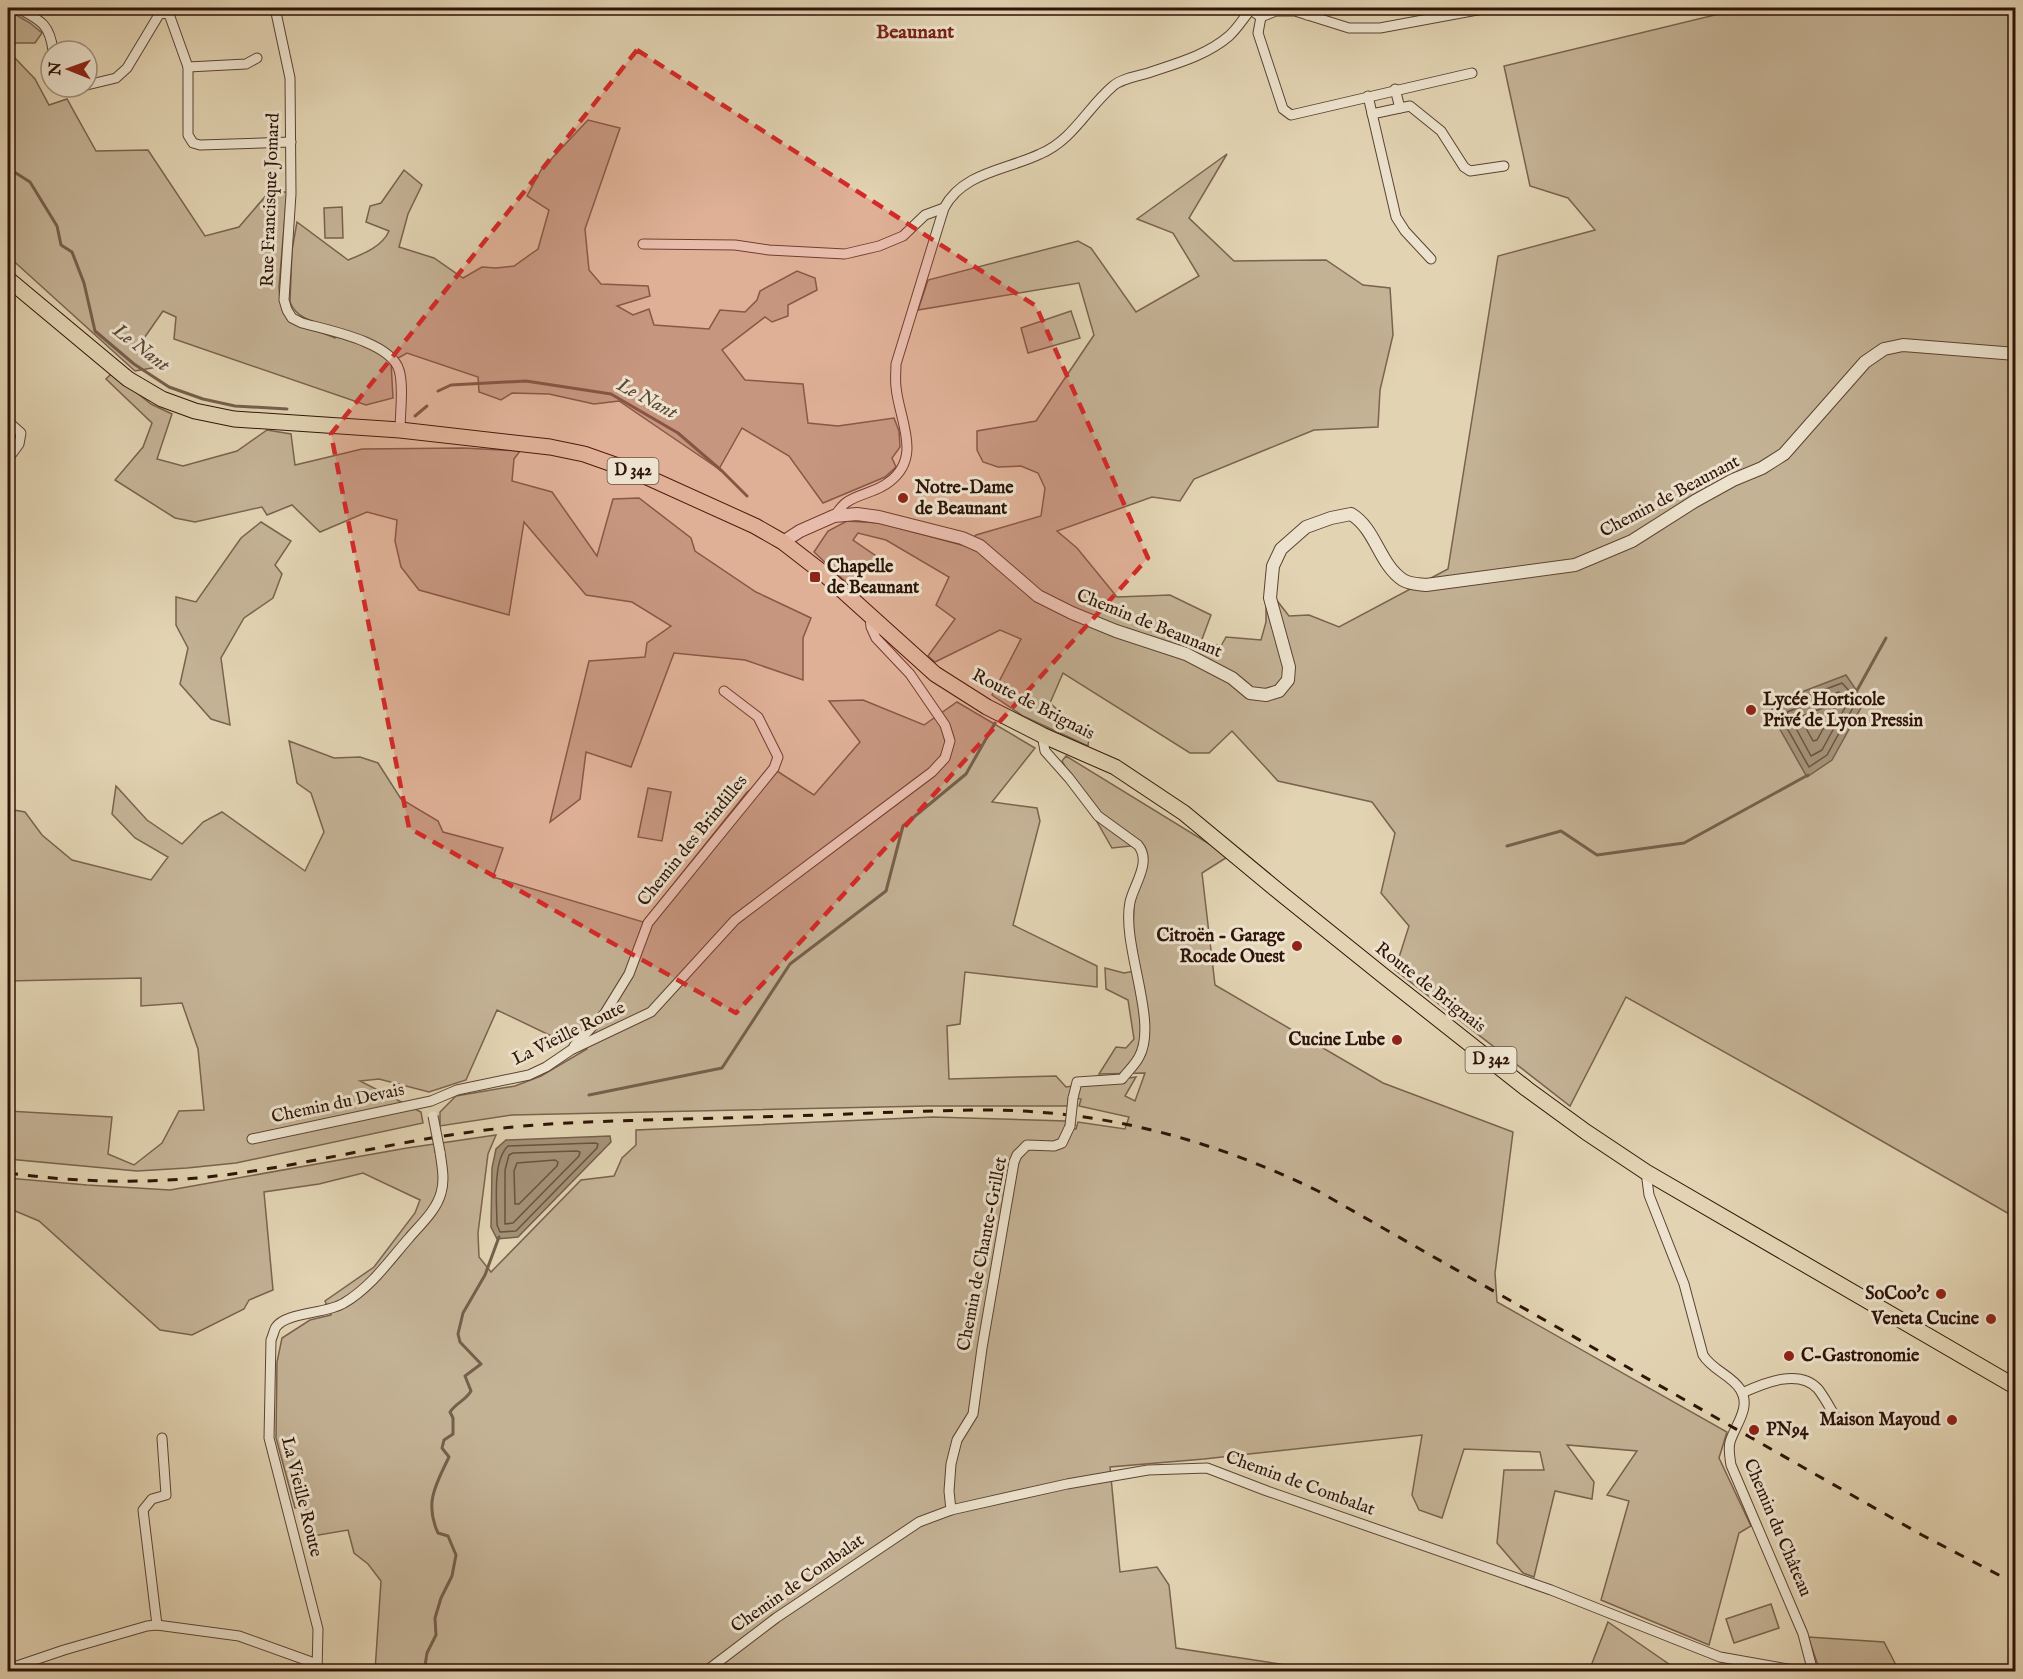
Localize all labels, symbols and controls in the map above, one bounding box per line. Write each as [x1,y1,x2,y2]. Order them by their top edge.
district label: Beaunant [876,20,954,45]
north arrow [39,39,99,99]
text: N [46,62,66,77]
street label: Rue Francisque Jomard [256,112,286,287]
water label: Le Nant [107,318,176,378]
water label: Le Nant [612,372,683,426]
street label: Chemin de Beaunant [1596,450,1744,544]
road number: D 342 [608,458,658,484]
place label: Notre-Dame de Beaunant [914,477,1014,521]
marker: Notre-Dame de Beaunant [896,491,910,505]
place label: Chapelle de Beaunant [827,556,920,600]
marker: Chapelle de Beaunant [808,570,822,584]
street label: Chemin de Beaunant [1073,584,1225,664]
street label: Route de Brignais [968,664,1098,746]
place label: Lycée Horticole Privé de Lyon Pressin [1763,689,1923,733]
marker: Lycée Horticole Privé de Lyon Pressin [1744,703,1758,717]
street label: Chemin des Brindilles [633,771,753,911]
place label: Citroën - Garage Rocade Ouest [1156,925,1286,969]
street label: Route de Brignais [1370,938,1490,1038]
marker: Citroën - Garage Rocade Ouest [1290,939,1304,953]
street label: La Vieille Route [509,997,629,1071]
place label: Cucine Lube [1288,1029,1386,1052]
marker: Cucine Lube [1390,1033,1404,1047]
road number: D 342 [1466,1047,1516,1073]
street label: Chemin du Devais [269,1079,407,1129]
street label: Chemin de Chante-Grillet [953,1155,1013,1353]
place label: SoCoo'c [1865,1283,1929,1306]
marker: SoCoo'c [1934,1287,1948,1301]
place label: Veneta Cucine [1871,1308,1980,1331]
marker: Veneta Cucine [1984,1312,1998,1326]
place label: C-Gastronomie [1801,1345,1920,1368]
marker: C-Gastronomie [1782,1349,1796,1363]
place label: Maison Mayoud [1819,1409,1940,1432]
marker: Maison Mayoud [1945,1413,1959,1427]
place label: PN94 [1766,1419,1810,1442]
marker: PN94 [1747,1423,1761,1437]
street label: La Vieille Route [275,1435,327,1559]
street label: Chemin de Combalat [1222,1446,1378,1522]
street label: Chemin du Château [1738,1456,1816,1600]
street label: Chemin de Combalat [727,1529,869,1639]

